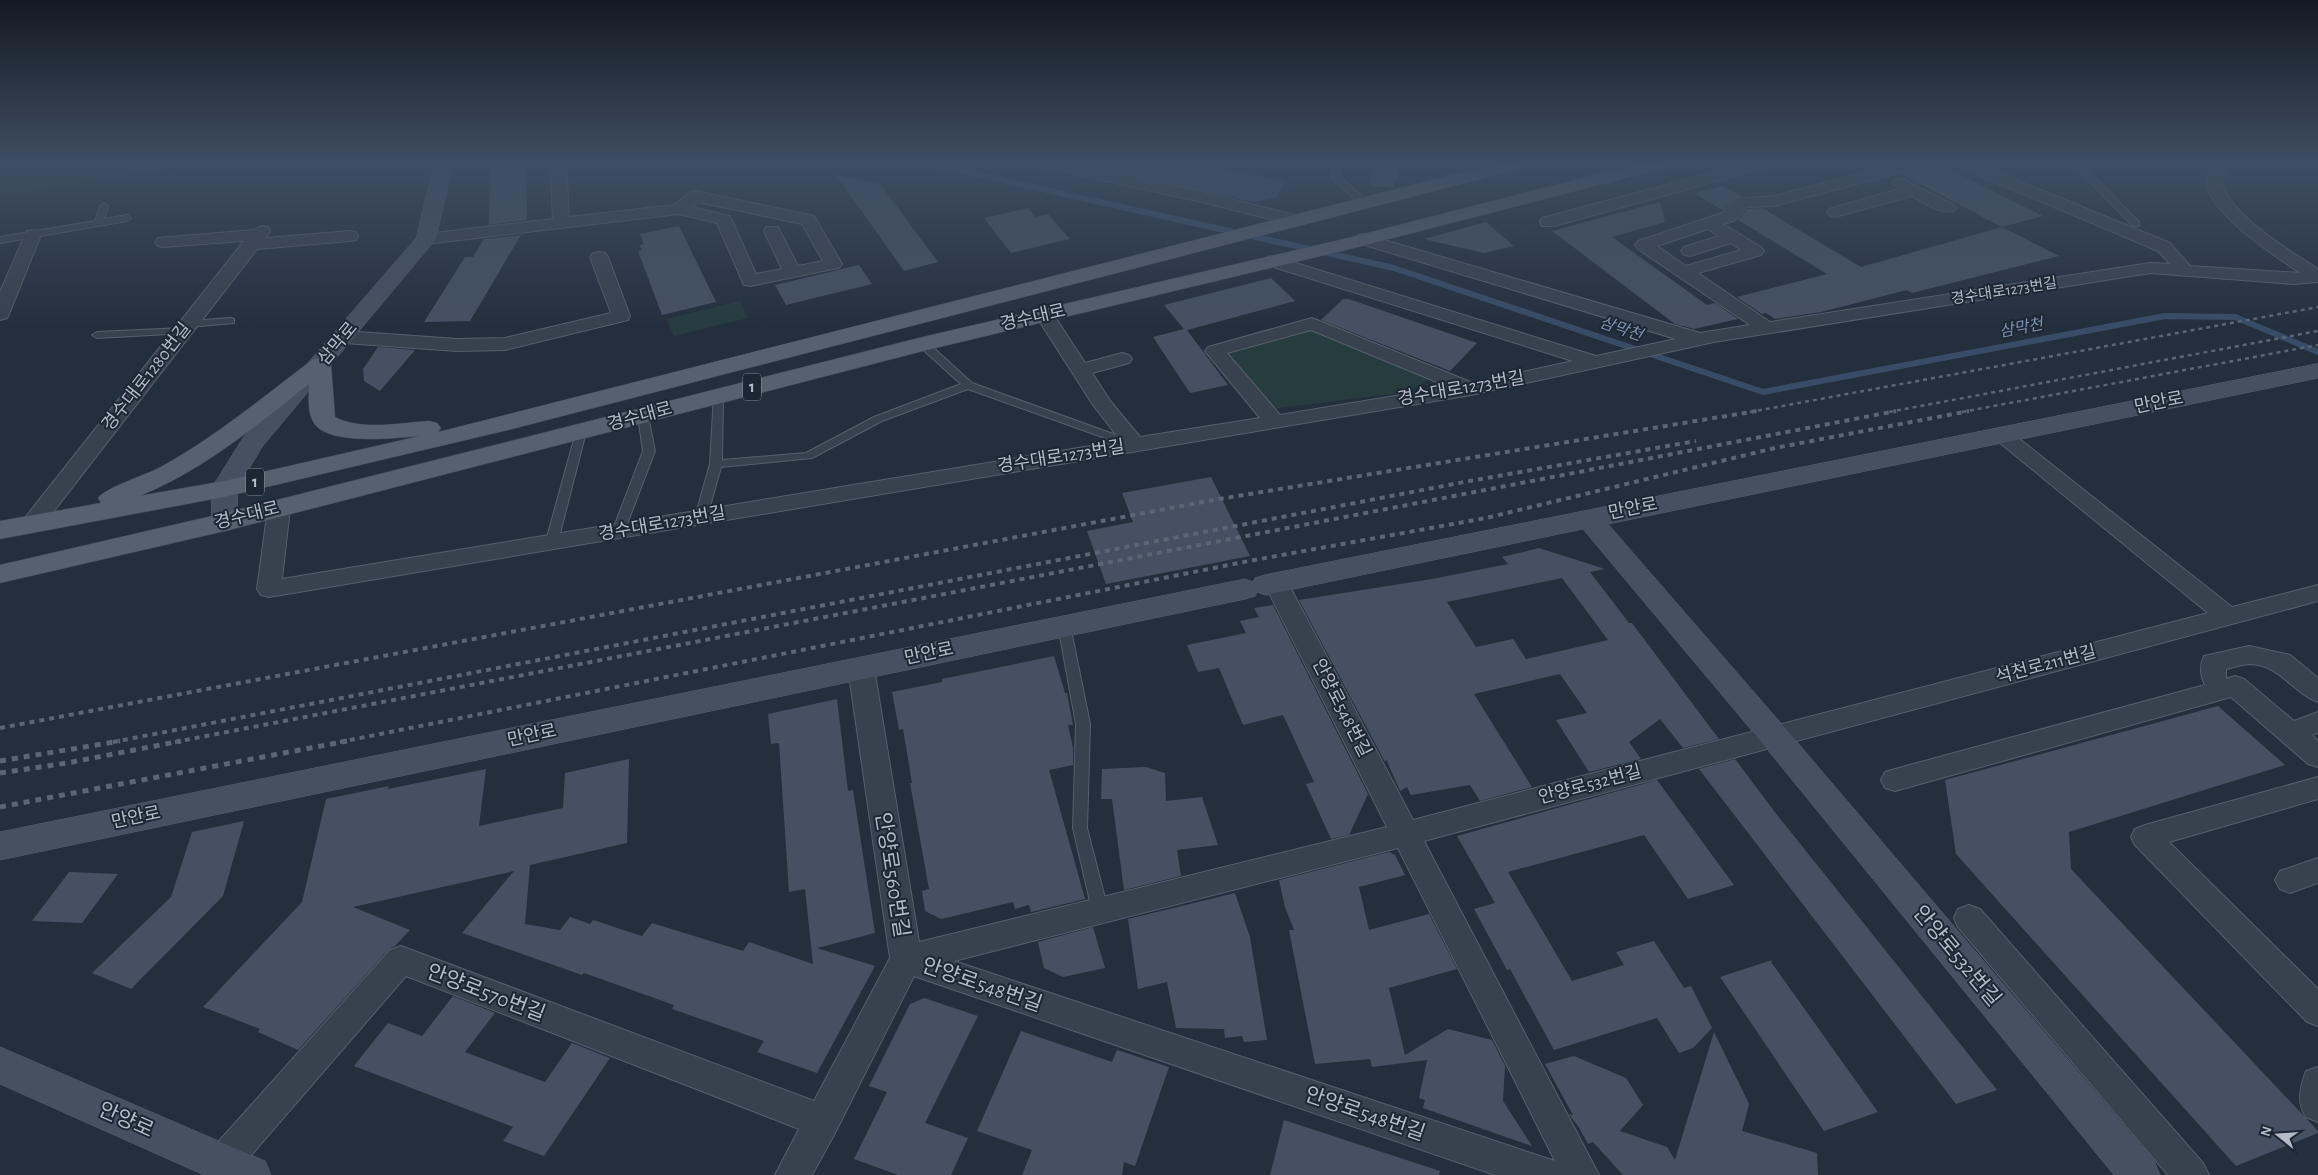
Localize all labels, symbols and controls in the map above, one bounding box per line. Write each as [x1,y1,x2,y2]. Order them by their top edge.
street label: 경수대로1273번길 [1950,274,2058,307]
street label: 경수대로 [998,301,1067,334]
water label: 삼막천 [1598,313,1647,344]
water label: 삼막천 [1998,315,2046,340]
street label: 삼막로 [314,318,361,369]
street label: 경수대로1280번길 [99,319,195,434]
street label: 경수대로1273번길 [1396,368,1526,409]
road number: 1 [743,374,761,401]
street label: 만안로 [2133,388,2185,417]
street label: 경수대로 [605,399,674,434]
street label: 경수대로1273번길 [996,437,1126,476]
road number: 1 [246,468,264,496]
street label: 만안로 [1607,494,1659,523]
street label: 경수대로 [212,498,281,533]
street label: 경수대로1273번길 [597,503,727,544]
street label: 만안로 [903,639,955,668]
street label: 석천로211번길 [1993,642,2098,687]
street label: 안양로548번길 [1309,656,1374,760]
street label: 만안로 [506,721,558,750]
street label: 안양로532번길 [1536,762,1643,807]
street label: 만안로 [110,803,162,832]
street label: 안양로560번길 [872,811,913,939]
street label: 안양로532번길 [1909,901,2006,1010]
street label: 안양로548번길 [919,954,1045,1015]
street label: 안양로570번길 [424,960,549,1025]
street label: 안양로548번길 [1302,1083,1428,1144]
street label: 안양로 [95,1098,157,1141]
north arrow [2253,1110,2303,1160]
text: N [2258,1125,2275,1138]

